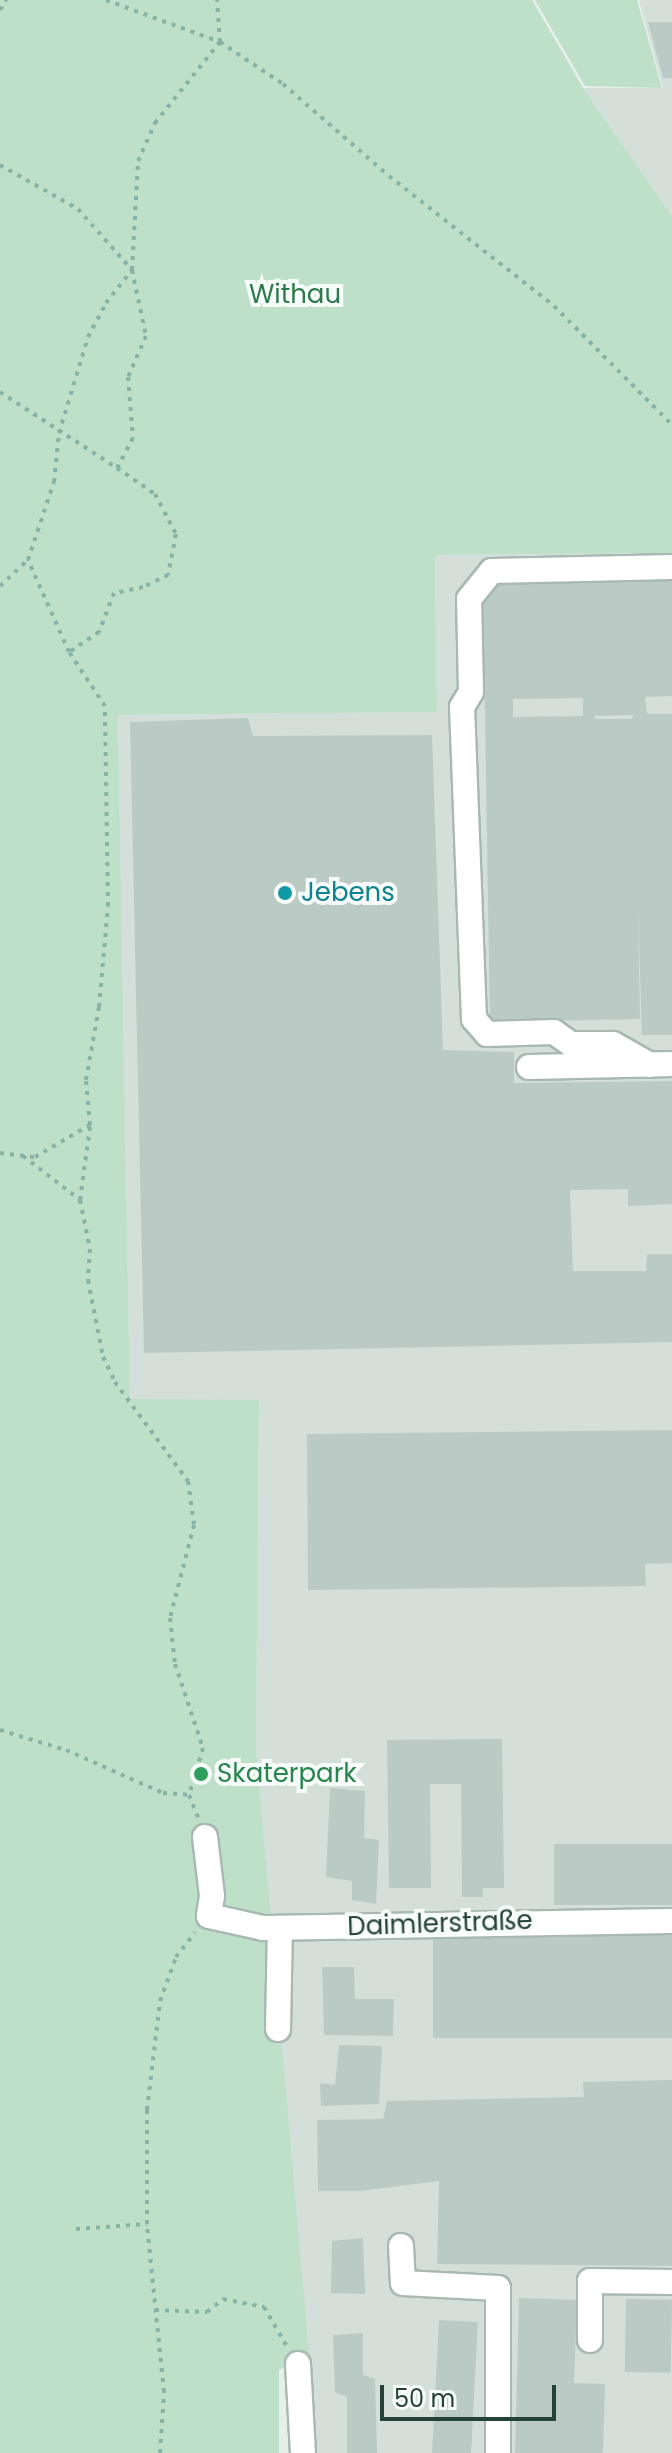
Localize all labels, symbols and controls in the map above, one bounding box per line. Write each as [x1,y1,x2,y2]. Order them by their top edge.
park label: Withau [249,279,341,311]
place label: Jebens [301,877,395,909]
marker: Jebens [276,884,294,902]
place label: Skaterpark [217,1758,357,1790]
marker: Skaterpark [192,1765,210,1783]
street label: Daimlerstraße [347,1905,533,1943]
scale bar [384,2369,560,2419]
text: 50 m [394,2382,455,2415]

